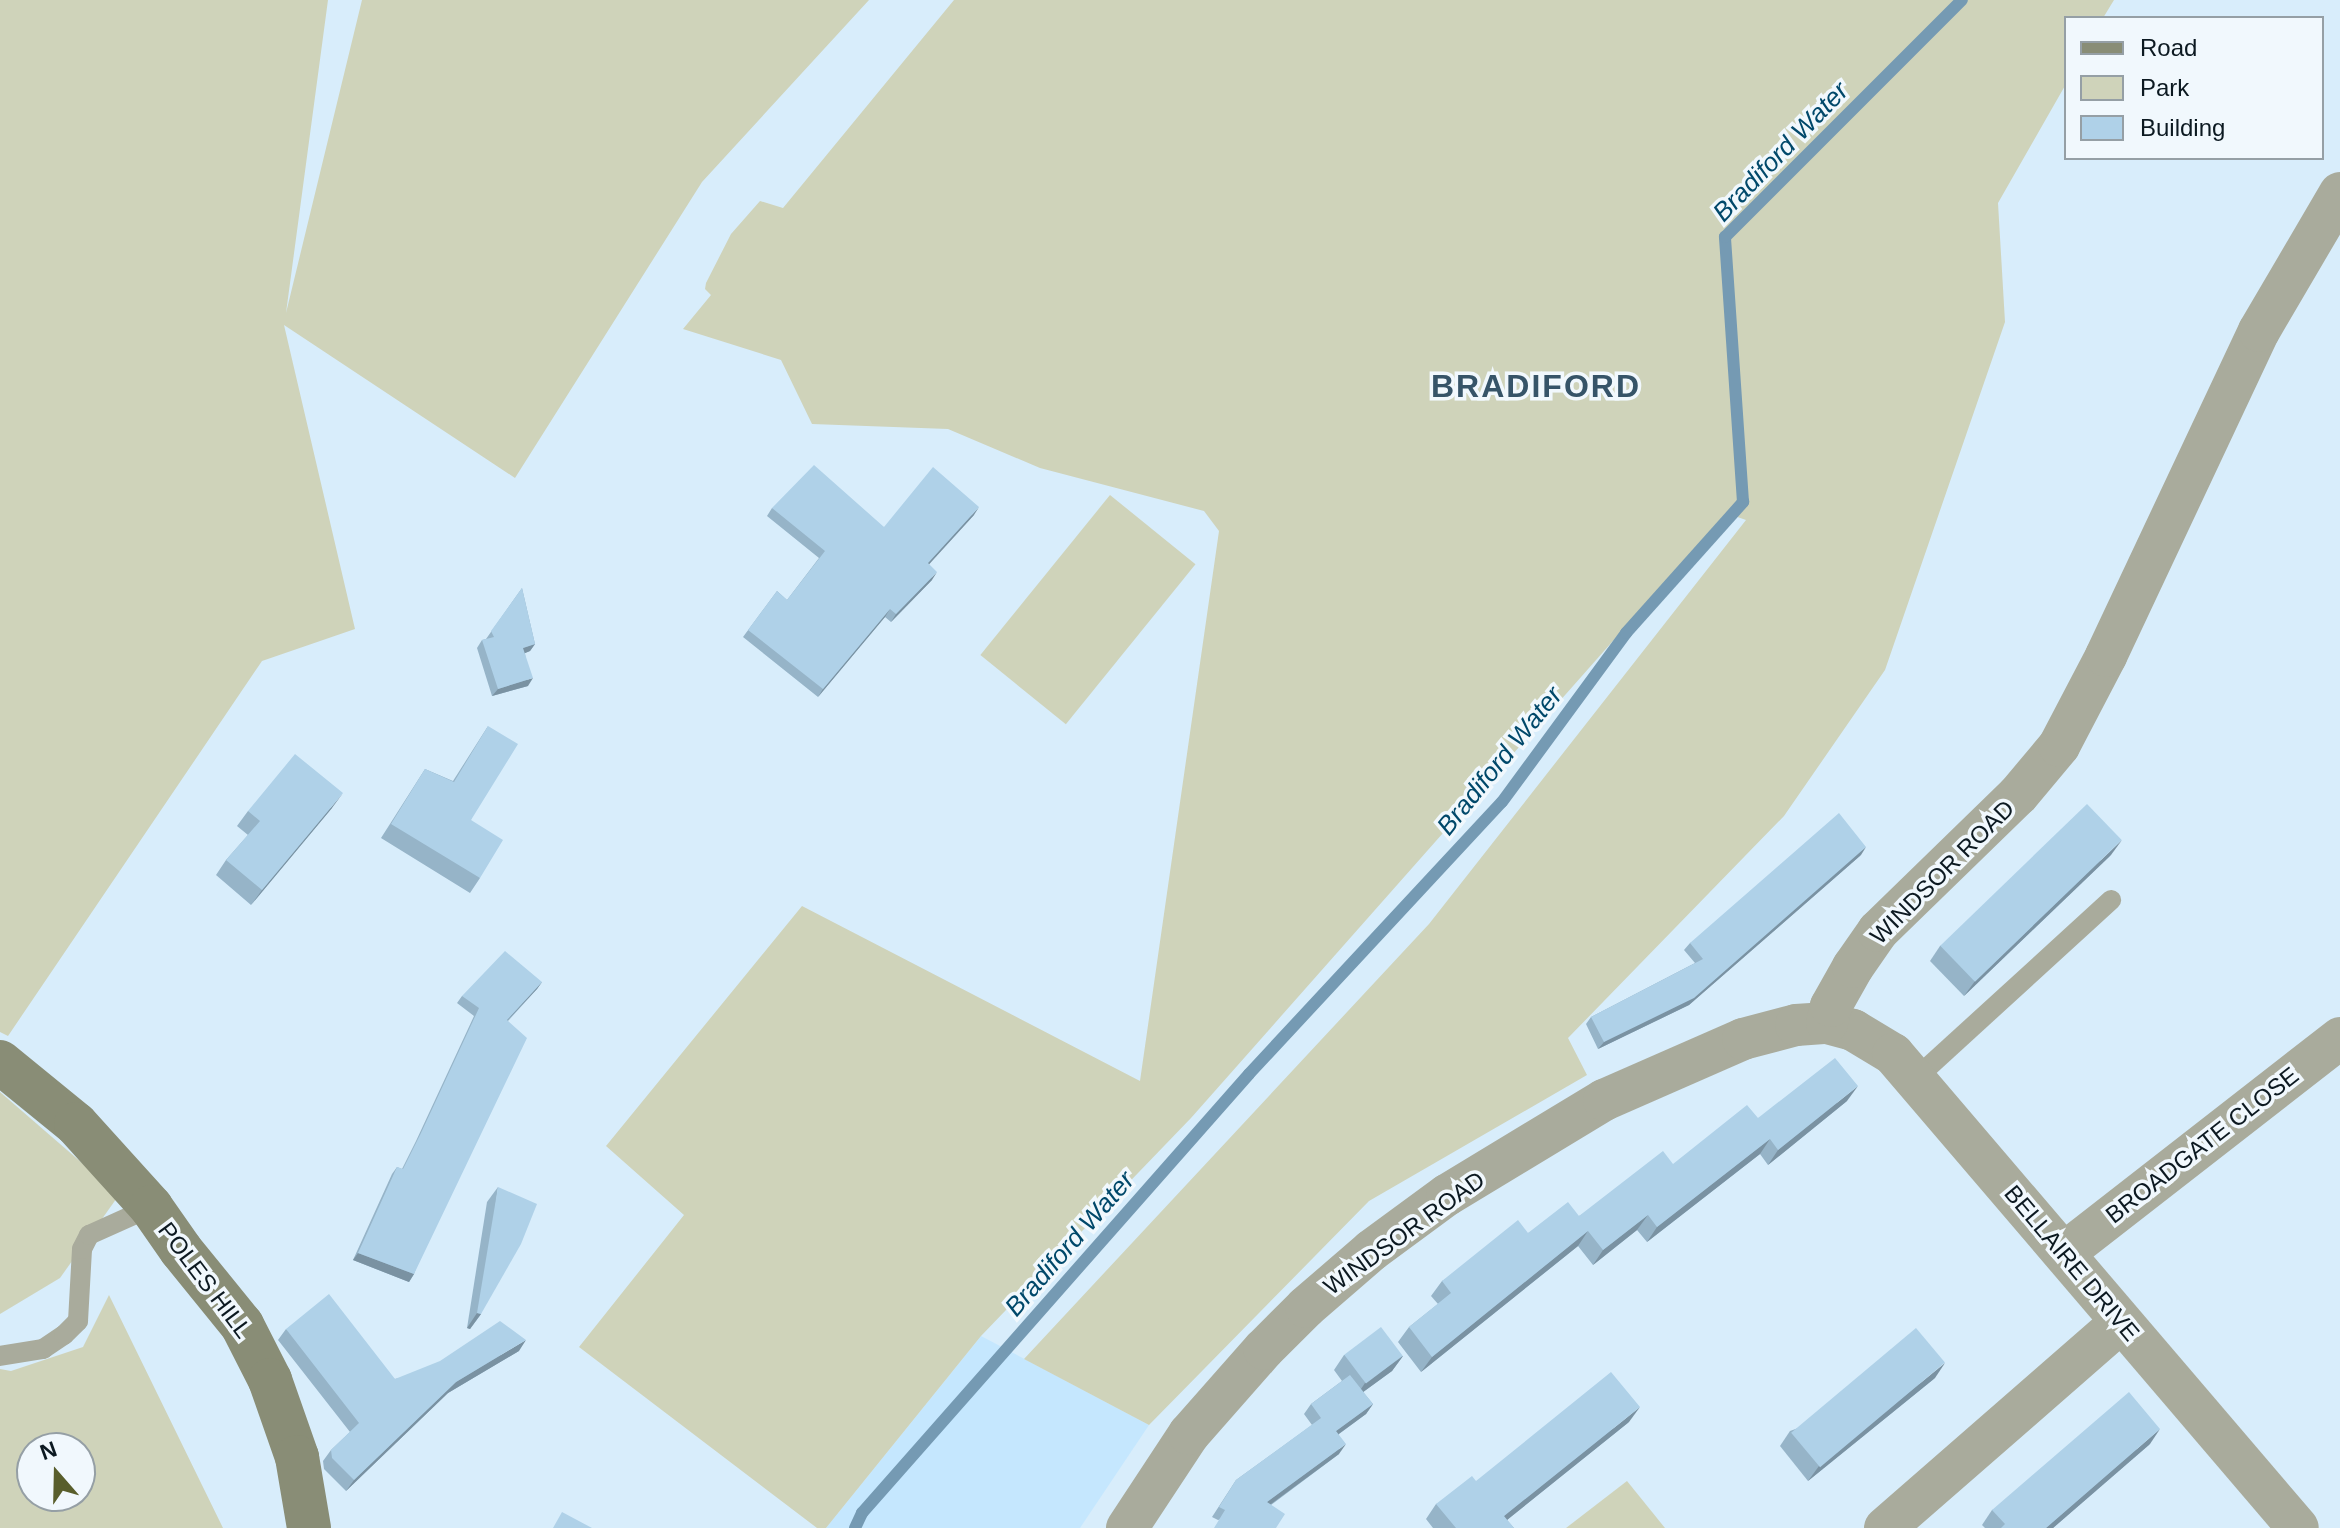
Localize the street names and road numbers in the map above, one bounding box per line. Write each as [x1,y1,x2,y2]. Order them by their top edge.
street label: WINDSOR ROAD [1864,794,2020,950]
street label: BROADGATE CLOSE [2100,1061,2304,1229]
street label: WINDSOR ROAD [1318,1165,1490,1301]
street label: BELLAIRE DRIVE [1998,1179,2146,1347]
street label: POLES HILL [152,1216,258,1344]

